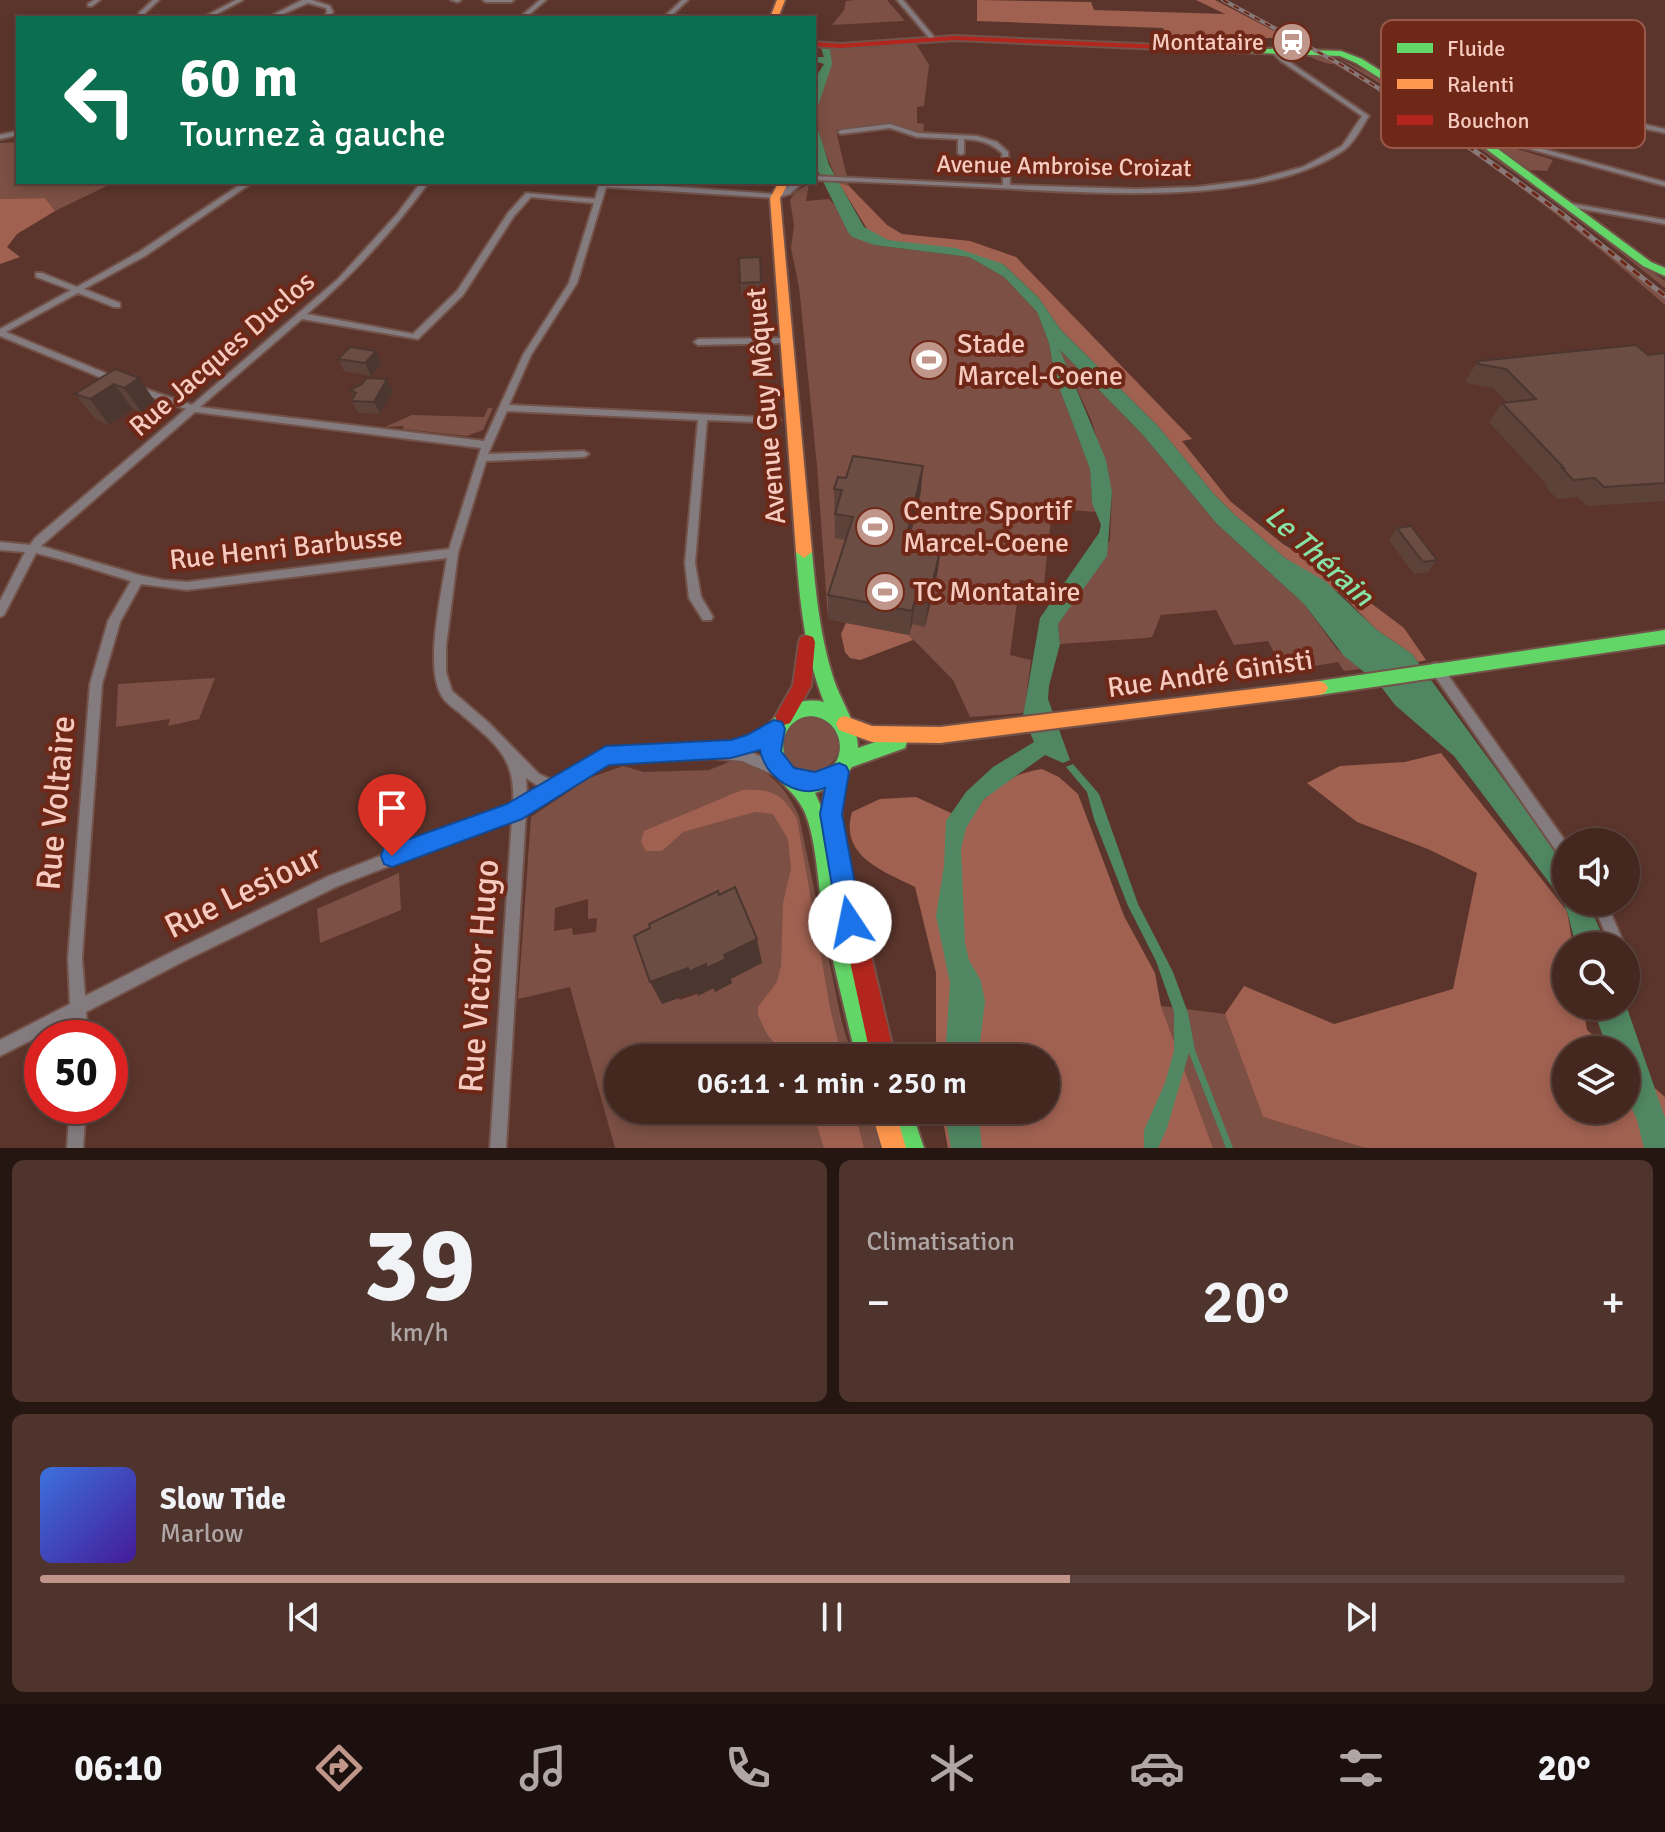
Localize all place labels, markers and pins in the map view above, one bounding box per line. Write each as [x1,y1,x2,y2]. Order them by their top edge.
station icon: Montataire [1271,21,1313,63]
place label: Montataire [1151,27,1264,57]
place label: Stade Marcel-Coene [957,327,1123,393]
sports icon: Stade Marcel-Coene [908,339,950,381]
place label: Centre Sportif Marcel-Coene [903,494,1073,560]
sports icon: Centre Sportif Marcel-Coene [854,506,896,548]
sports icon: TC Montataire [864,571,906,613]
place label: TC Montataire [913,575,1081,609]
pin [358,774,426,856]

